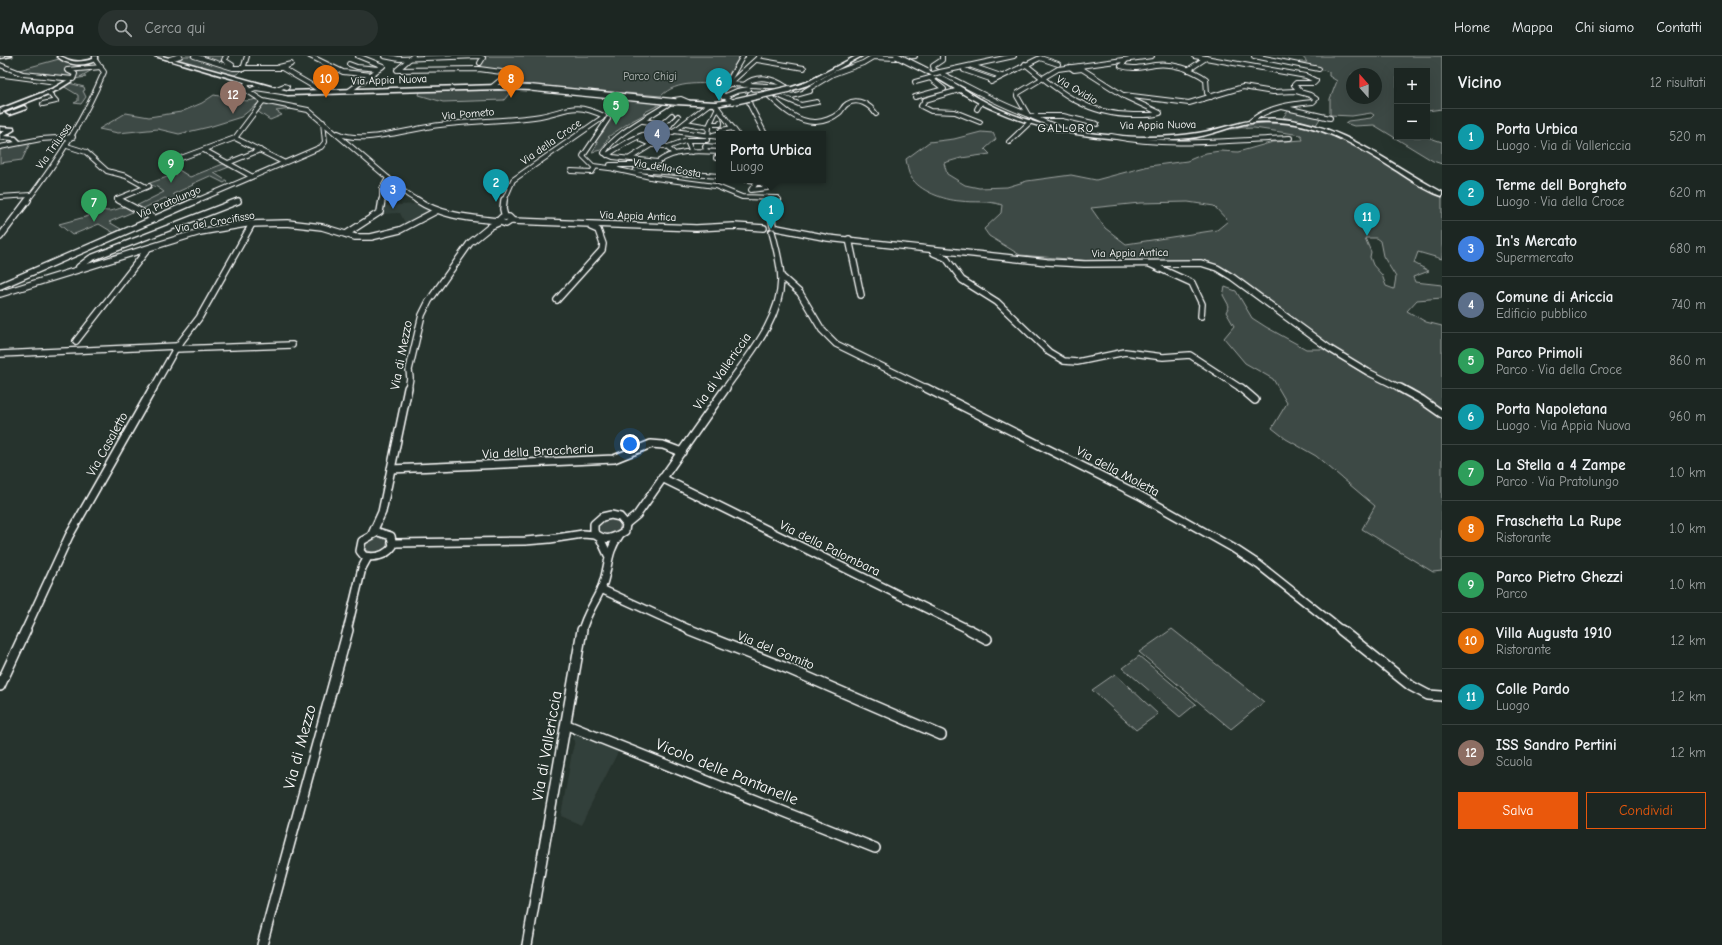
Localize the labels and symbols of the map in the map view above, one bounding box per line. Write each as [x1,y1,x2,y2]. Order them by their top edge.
pin: 10 [313,65,339,98]
pin: 8 [498,65,524,98]
pin: 6 [706,68,732,101]
north arrow [1346,68,1382,104]
park label: Parco Chigi [623,70,677,83]
street label: Via Appia Nuova [351,72,427,88]
street label: Via Ovidio [1054,73,1100,108]
pin: 12 [220,81,246,114]
pin: 5 [603,92,629,125]
street label: Via Pometo [441,105,495,123]
street label: Via della Croce [518,116,584,168]
street label: Via Appia Nuova [1120,118,1196,132]
street label: Via Trilussa [33,120,75,172]
pin: 4 [644,120,670,153]
district label: GALLORO [1038,121,1094,135]
pin: 9 [158,150,184,183]
street label: Via della Costa [632,156,702,180]
pin: 2 [483,169,509,202]
pin: 3 [380,176,406,209]
street label: Via Pratolungo [135,183,203,221]
pin: 7 [81,189,107,222]
pin: 1 [758,196,784,229]
pin: 11 [1354,203,1380,236]
street label: Via Appia Antica [599,208,677,224]
street label: Via del Crocifisso [174,209,256,235]
street label: Via Appia Antica [1092,246,1168,260]
street label: Via di Mezzo [387,319,415,391]
street label: Via di Vallericcia [690,330,754,412]
street label: Via Casaletto [83,409,131,479]
your location [620,434,640,454]
street label: Via della Braccheria [482,441,594,461]
street label: Via della Moletta [1074,443,1162,499]
street label: Via della Palombara [777,517,883,579]
street label: Via del Gomito [735,628,817,672]
street label: Via di Vallericcia [528,690,566,802]
street label: Via di Mezzo [280,703,320,791]
street label: Vicolo delle Pantanelle [653,735,801,809]

